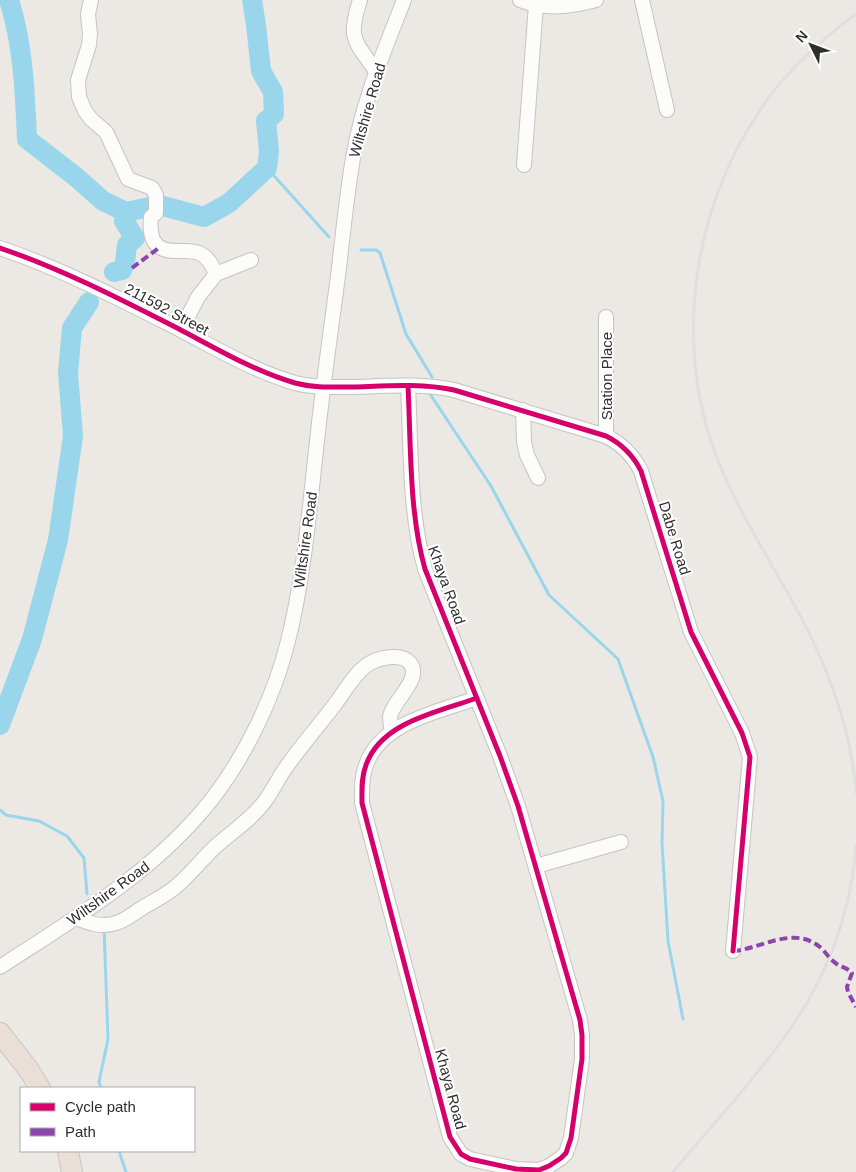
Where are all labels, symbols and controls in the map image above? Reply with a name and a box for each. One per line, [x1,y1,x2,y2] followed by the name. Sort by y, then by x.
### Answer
[786,20,836,70] north arrow
[792,27,811,45] text: N
[345,61,389,159] street label: Wiltshire Road
[122,280,213,339] street label: 211592 Street
[598,332,615,420] street label: Station Place
[290,491,320,589] street label: Wiltshire Road
[656,499,694,577] street label: Dabe Road
[425,543,469,627] street label: Khaya Road
[64,857,152,929] street label: Wiltshire Road
[432,1047,470,1131] street label: Khaya Road
[20,1087,195,1152] legend
[65,1098,136,1115] text: Cycle path
[65,1123,96,1140] text: Path

